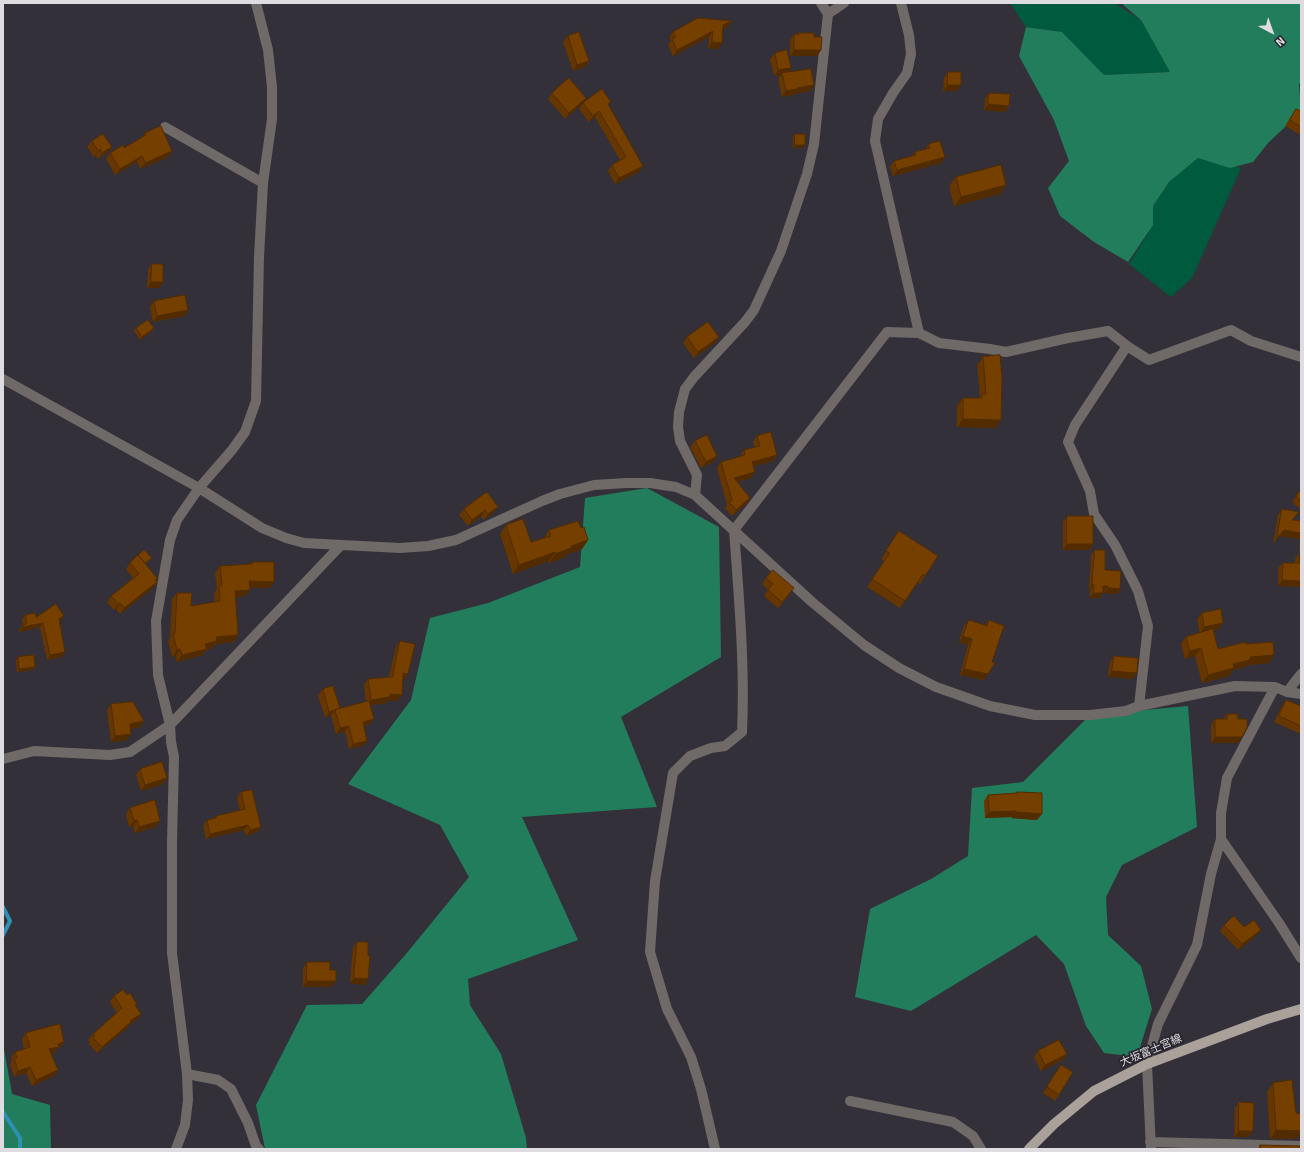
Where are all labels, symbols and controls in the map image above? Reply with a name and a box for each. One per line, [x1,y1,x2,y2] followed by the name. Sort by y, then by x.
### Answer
[1252,12,1292,52] north arrow
[1273,34,1287,49] text: N
[1118,1032,1184,1070] street label: 大坂富士宮線

